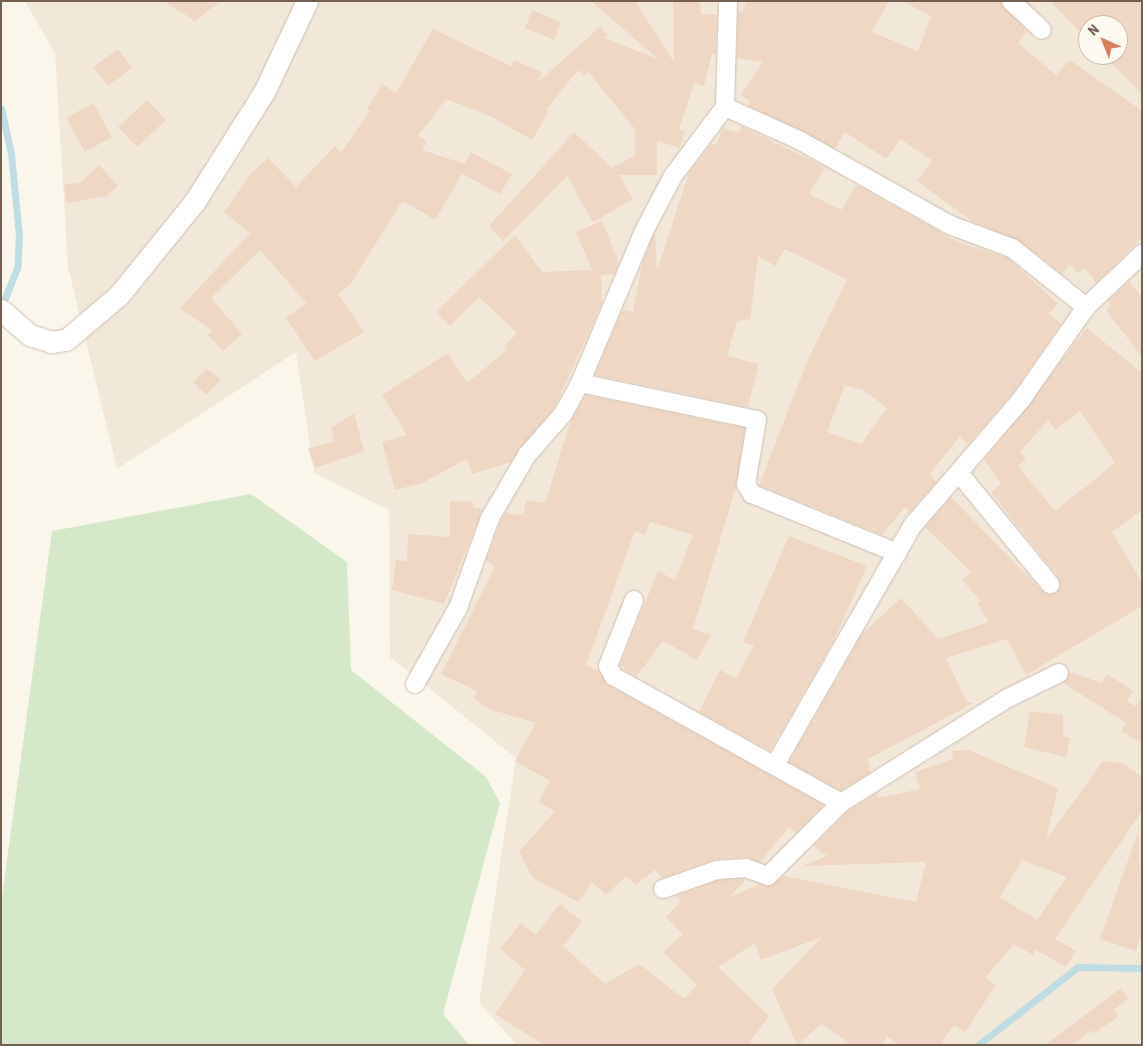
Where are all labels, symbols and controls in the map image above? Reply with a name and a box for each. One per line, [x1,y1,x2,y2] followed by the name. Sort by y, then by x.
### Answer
[1078,15,1128,65] north arrow
[1085,21,1102,39] text: N

